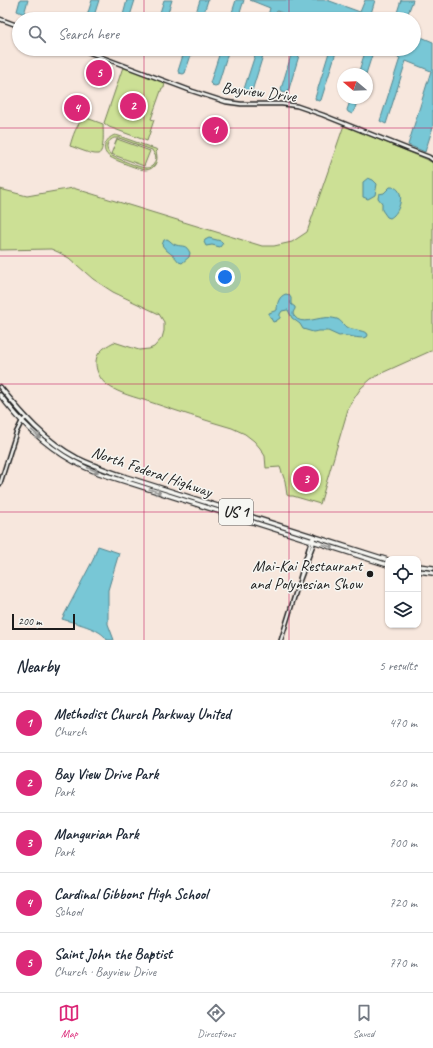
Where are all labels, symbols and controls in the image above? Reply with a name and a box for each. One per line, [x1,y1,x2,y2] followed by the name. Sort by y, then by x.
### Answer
[12,12,421,56] search box
[26,23,48,45] icon: search
[58,25,119,44] text: Search here
[86,58,112,88] pin: 5
[337,68,373,104] north arrow
[221,78,299,107] street label: Bayview Drive
[120,91,146,121] pin: 2
[64,93,90,123] pin: 4
[202,115,228,145] pin: 1
[215,267,235,287] your location
[30,429,40,438] one-way arrow
[89,442,216,502] street label: North Federal Highway
[293,464,319,494] pin: 3
[87,467,99,475] one-way arrow
[149,488,162,495] one-way arrow
[219,499,253,525] road number: US 1
[321,543,334,550] one-way arrow
[250,556,364,594] place label: Mai-Kai Restaurant and Polynesian Show
[385,556,421,628] map controls
[385,556,421,592] button: locate
[365,569,375,579] marker: Mai-Kai Restaurant and Polynesian Show
[385,592,421,628] button: layers
[12,612,75,631] scale bar
[18,614,42,628] text: 200 m
[16,656,59,677] text: Nearby
[379,658,417,674] text: 5 results
[54,705,230,724] text: Methodist Church Parkway United
[26,715,32,731] text: 1
[389,715,417,731] text: 470 m
[54,724,87,740] text: Church
[54,765,158,784] text: Bay View Drive Park
[26,775,32,791] text: 2
[389,775,417,791] text: 620 m
[54,784,75,800] text: Park
[54,825,139,844] text: Mangurian Park
[26,835,32,851] text: 3
[389,835,417,851] text: 700 m
[54,844,75,860] text: Park
[54,885,208,904] text: Cardinal Gibbons High School
[26,895,32,911] text: 4
[389,895,417,911] text: 720 m
[54,904,82,920] text: School
[54,945,172,964] text: Saint John the Baptist
[26,955,32,971] text: 5
[389,955,417,971] text: 770 m
[54,964,156,980] text: Church · Bayview Drive
[58,1002,80,1040] tab: Map
[197,1002,236,1040] tab: Directions
[353,1002,375,1040] tab: Saved

